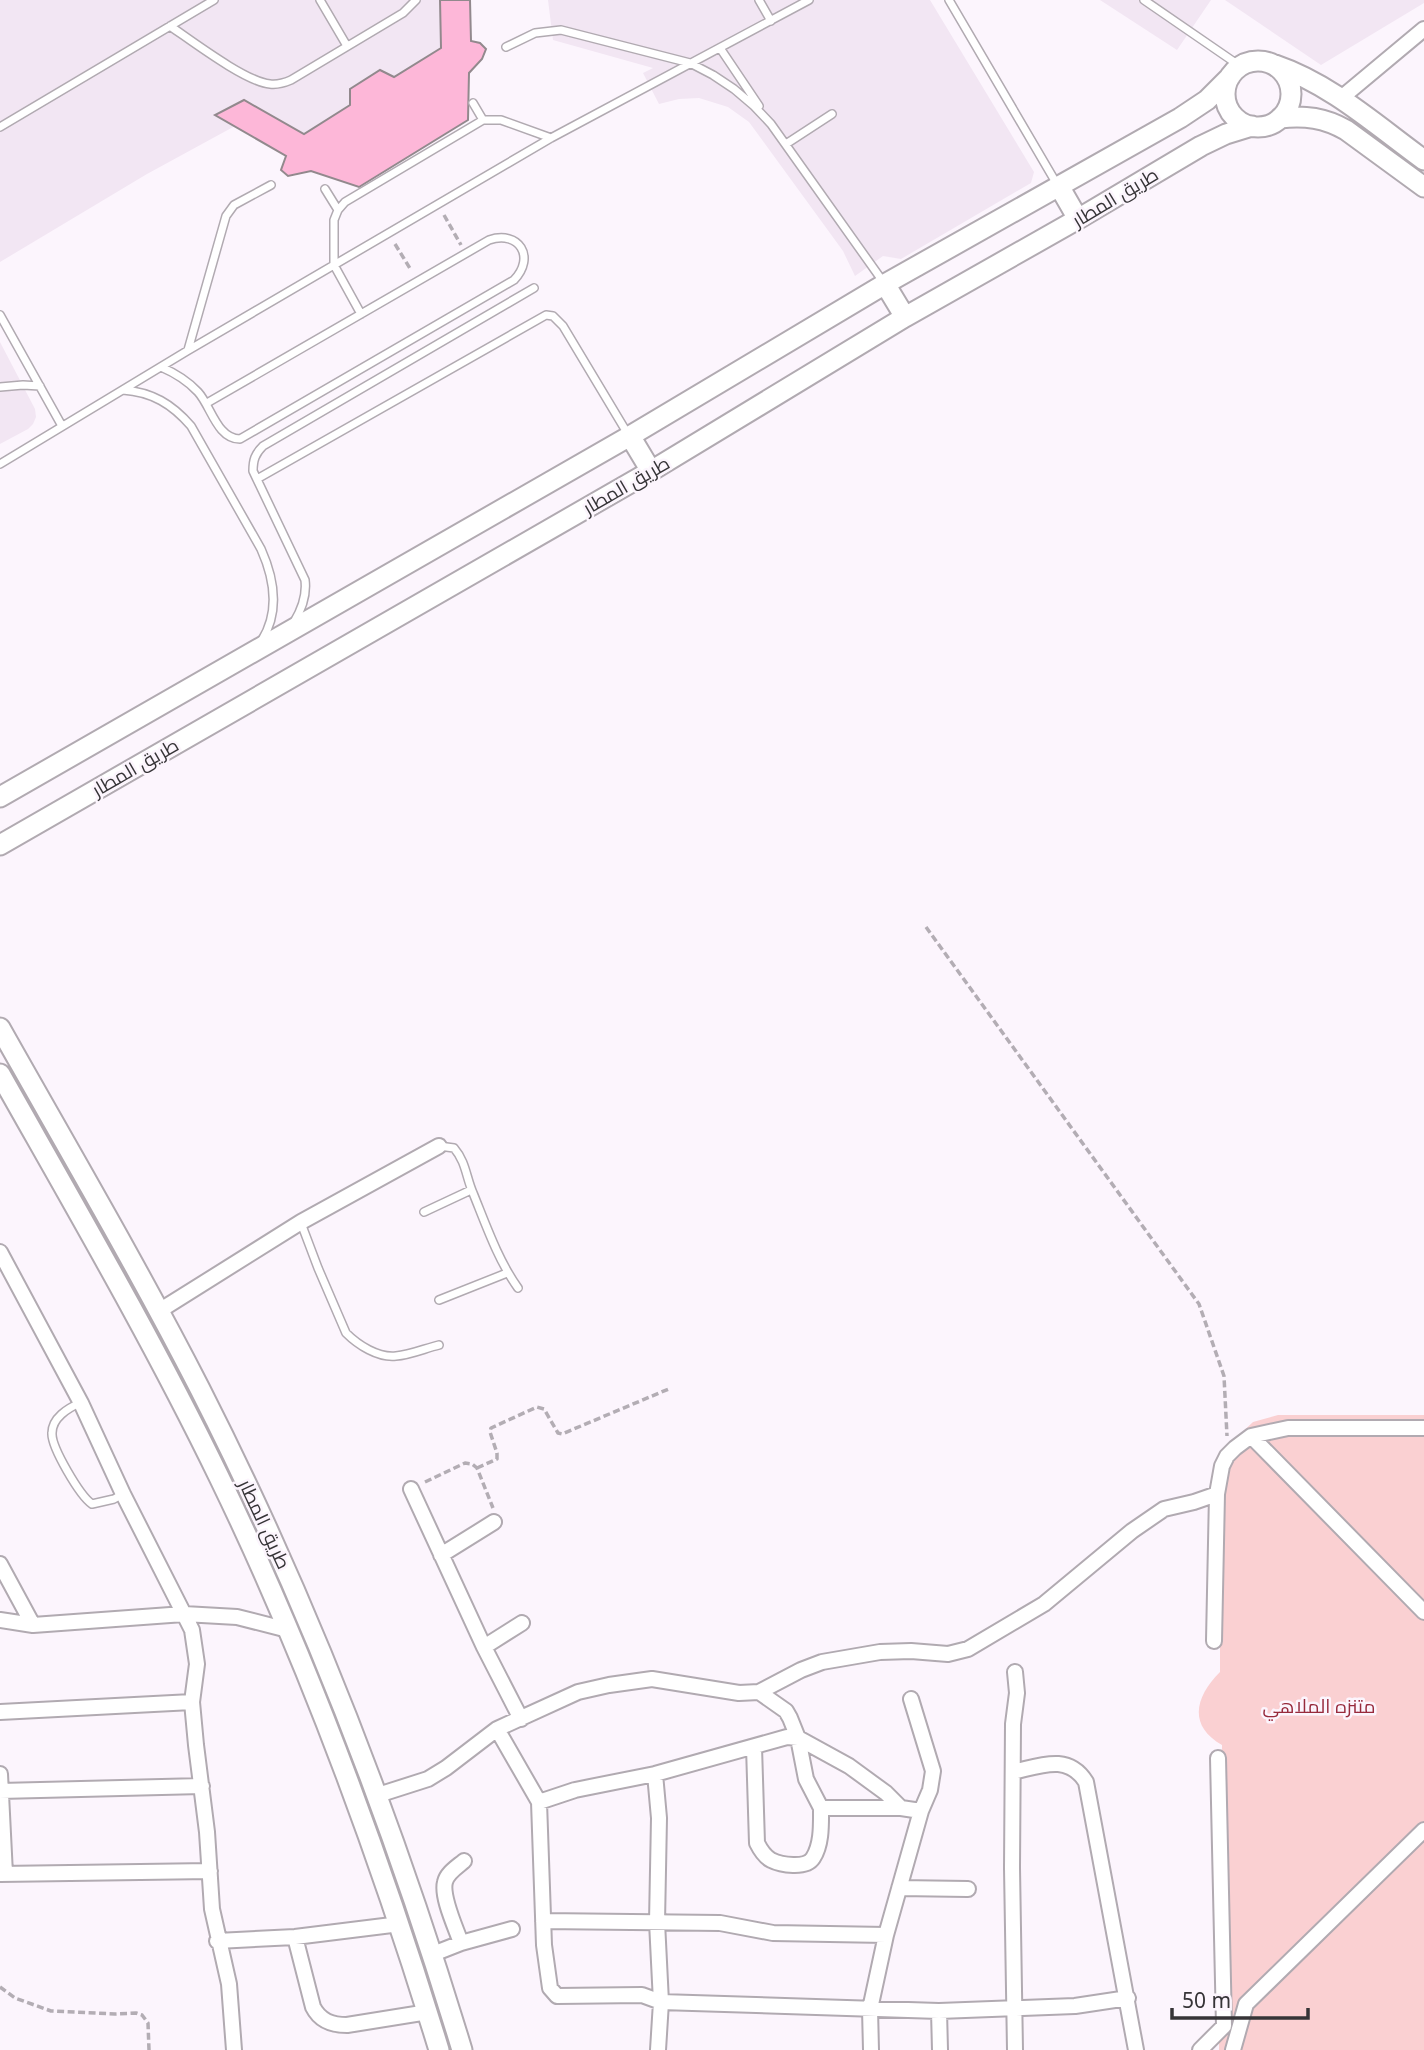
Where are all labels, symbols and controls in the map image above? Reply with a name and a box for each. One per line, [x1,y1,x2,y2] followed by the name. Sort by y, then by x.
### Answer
[1066,161,1163,233] street label: طريق المطار
[577,450,674,521] street label: طريق المطار
[86,732,183,803] street label: طريق المطار
[232,1474,297,1573] street label: طريق المطار
[1263,1693,1375,1721] park label: متنزه الملاهي
[1172,1976,1308,2020] scale bar
[1182,1986,1231,2014] text: 50 m

